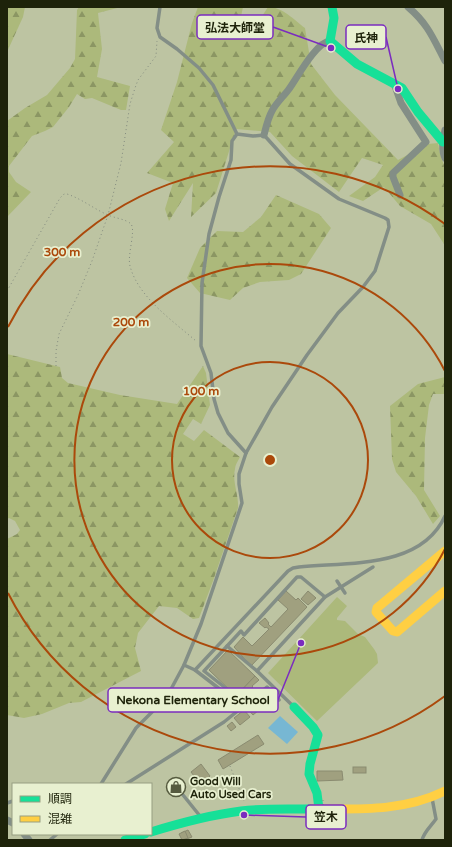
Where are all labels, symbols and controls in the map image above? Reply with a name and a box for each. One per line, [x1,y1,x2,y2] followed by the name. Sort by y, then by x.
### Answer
[197,15,273,39] callout: 弘法大師堂
[205,21,265,35] text: 弘法大師堂
[346,25,386,49] callout: 氏神
[354,31,378,45] text: 氏神
[44,245,80,259] text: 300 m
[113,315,149,329] text: 200 m
[183,384,219,398] text: 100 m
[263,453,277,467] centre of rings
[108,688,278,712] callout: Nekona Elementary School
[116,693,270,708] text: Nekona Elementary School
[190,775,272,801] place label: Good Will Auto Used Cars
[165,776,187,798] shop icon: Good Will Auto Used Cars
[12,783,152,835] legend
[48,792,72,806] text: 順調
[306,805,346,829] callout: 笠木
[313,810,338,824] text: 笠木
[48,812,72,826] text: 混雑

